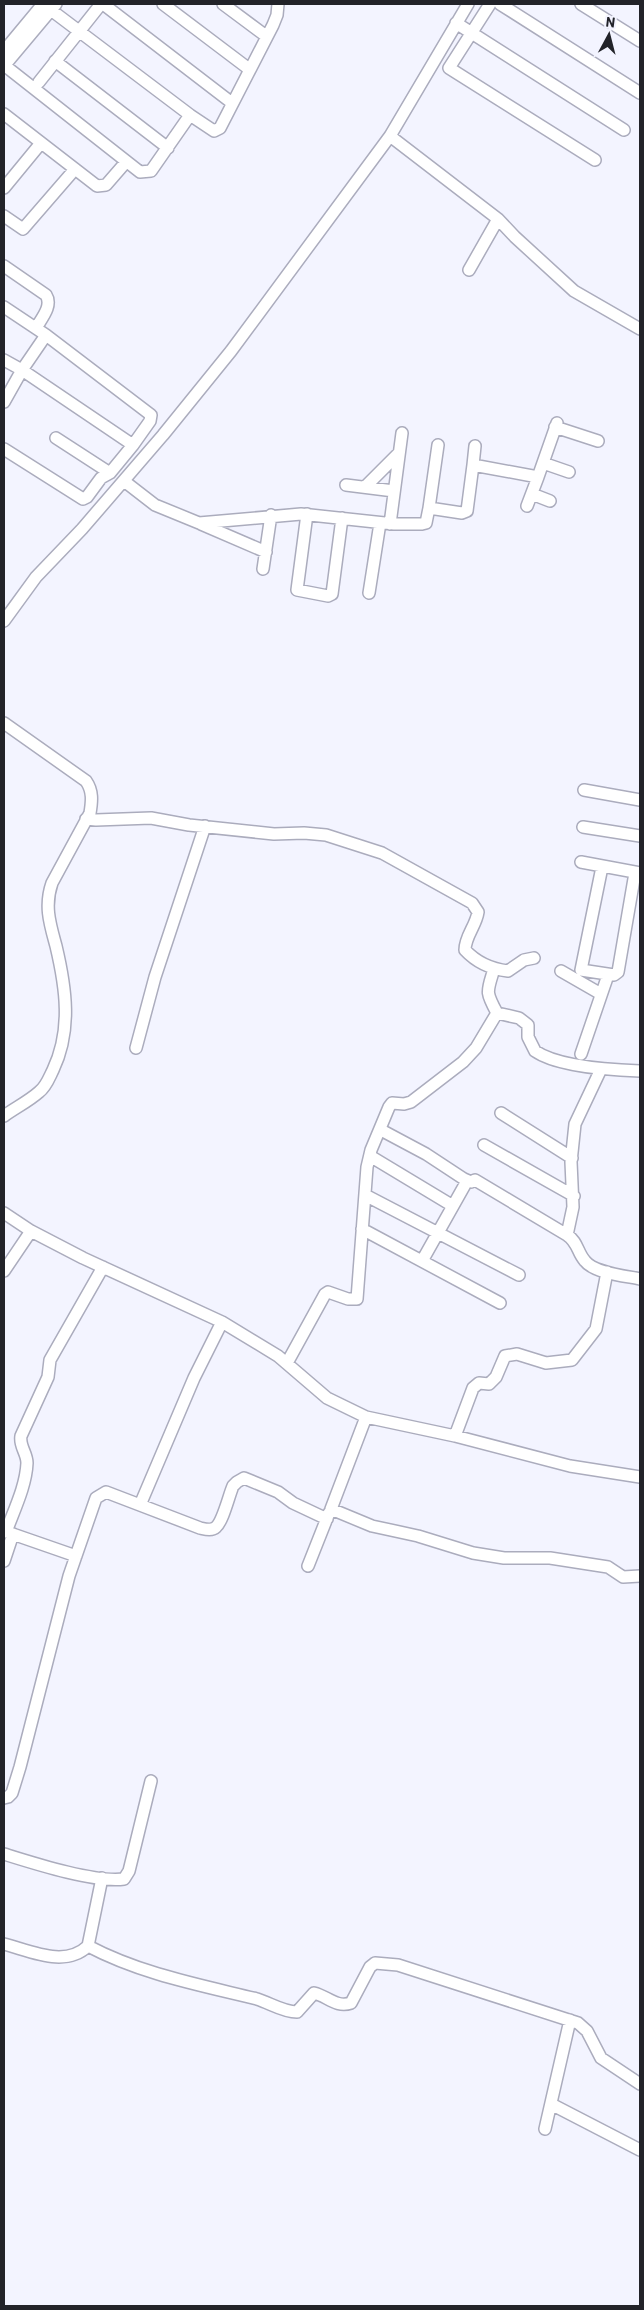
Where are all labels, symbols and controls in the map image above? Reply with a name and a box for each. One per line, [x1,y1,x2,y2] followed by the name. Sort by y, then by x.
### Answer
[584,10,634,60] north arrow
[605,13,616,31] text: N

